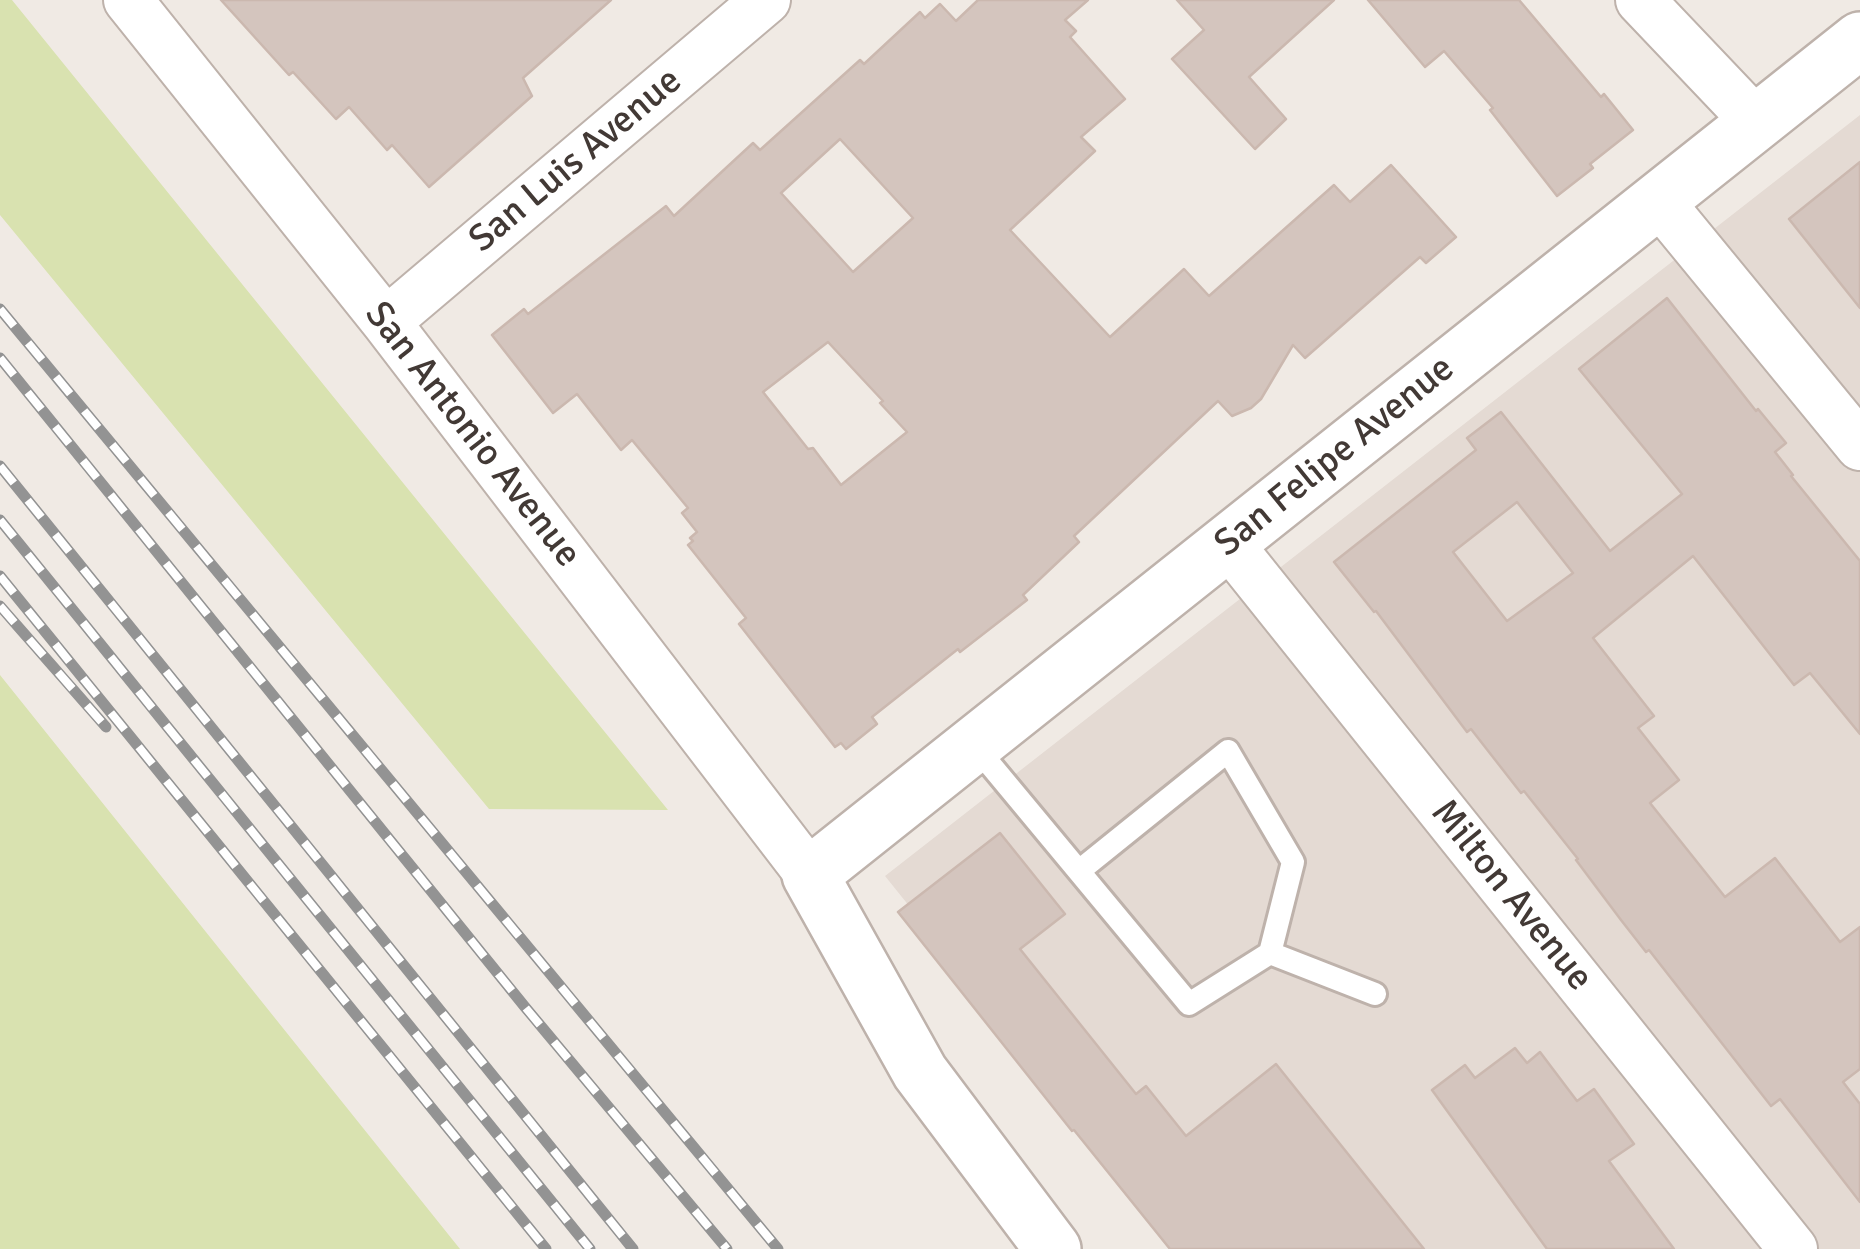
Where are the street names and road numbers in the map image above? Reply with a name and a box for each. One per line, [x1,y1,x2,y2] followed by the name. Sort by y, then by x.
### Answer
[461,59,691,263] street label: San Luis Avenue
[354,293,590,577] street label: San Antonio Avenue
[1206,346,1464,568] street label: San Felipe Avenue
[1420,791,1602,1001] street label: Milton Avenue

